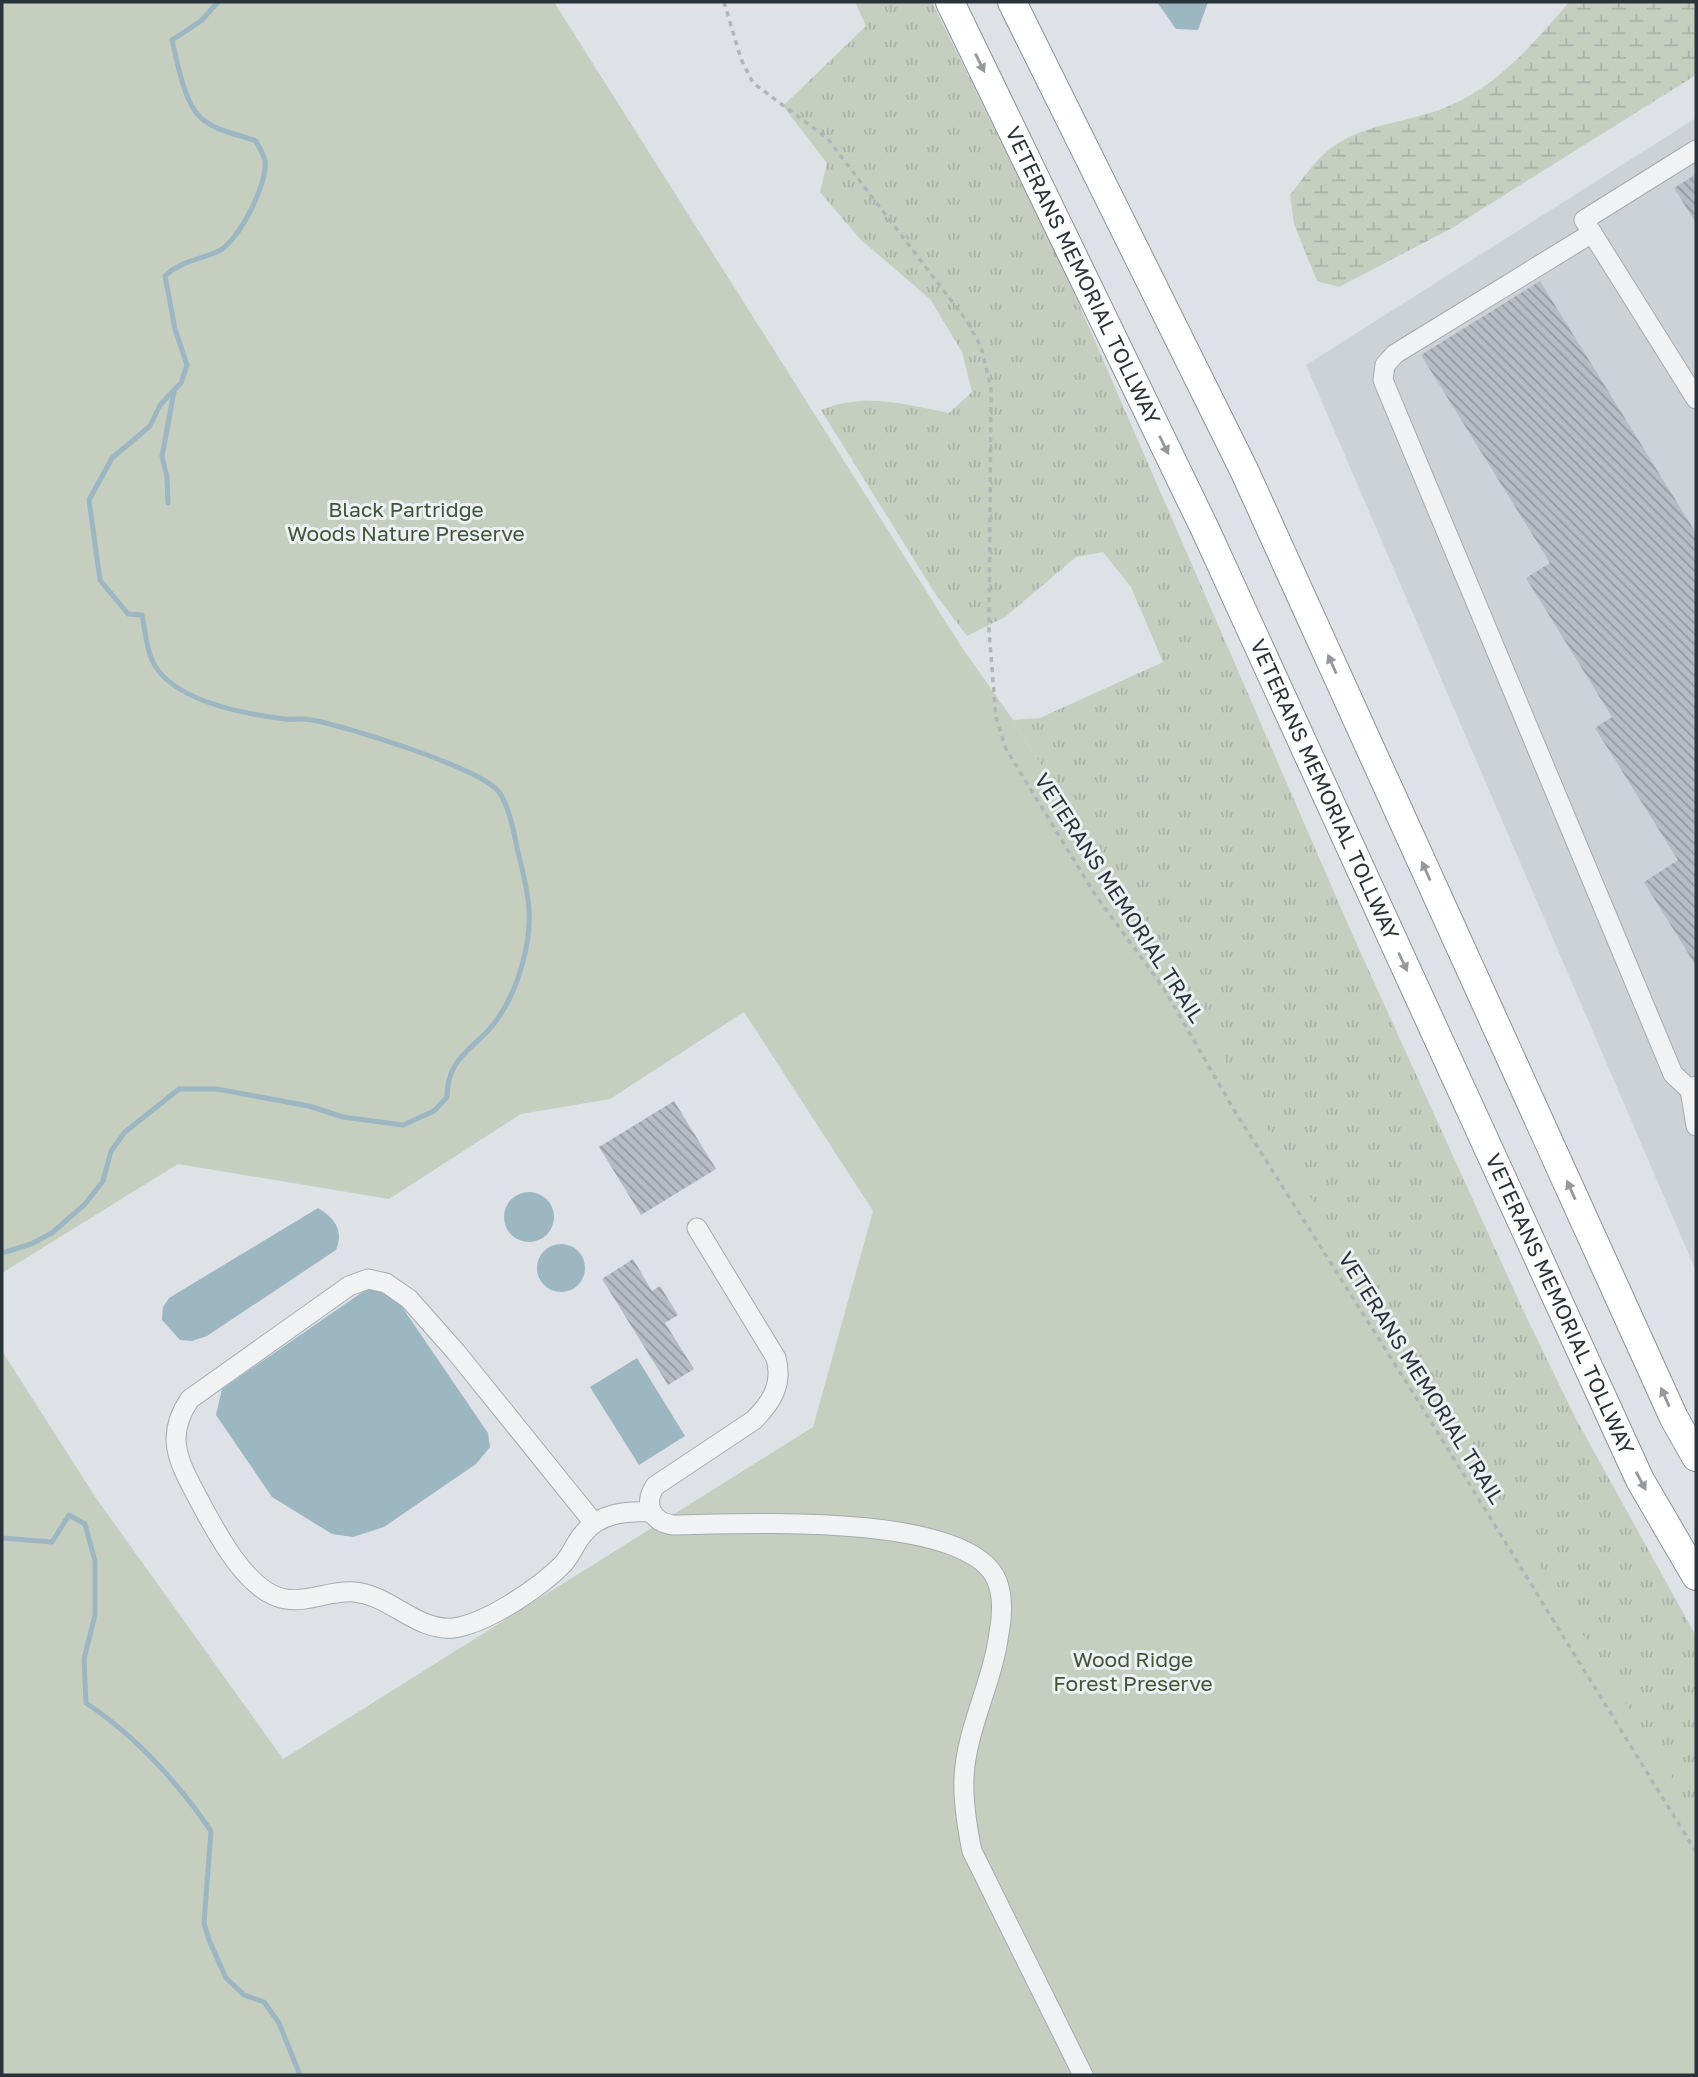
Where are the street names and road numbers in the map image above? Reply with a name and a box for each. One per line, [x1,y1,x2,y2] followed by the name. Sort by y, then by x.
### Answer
[1000,122,1167,429] street label: VETERANS MEMORIAL TOLLWAY
[1245,635,1405,944] street label: VETERANS MEMORIAL TOLLWAY
[1029,768,1210,1027] street label: VETERANS MEMORIAL TRAIL
[1481,1149,1641,1459] street label: VETERANS MEMORIAL TOLLWAY
[1333,1247,1510,1508] street label: VETERANS MEMORIAL TRAIL

